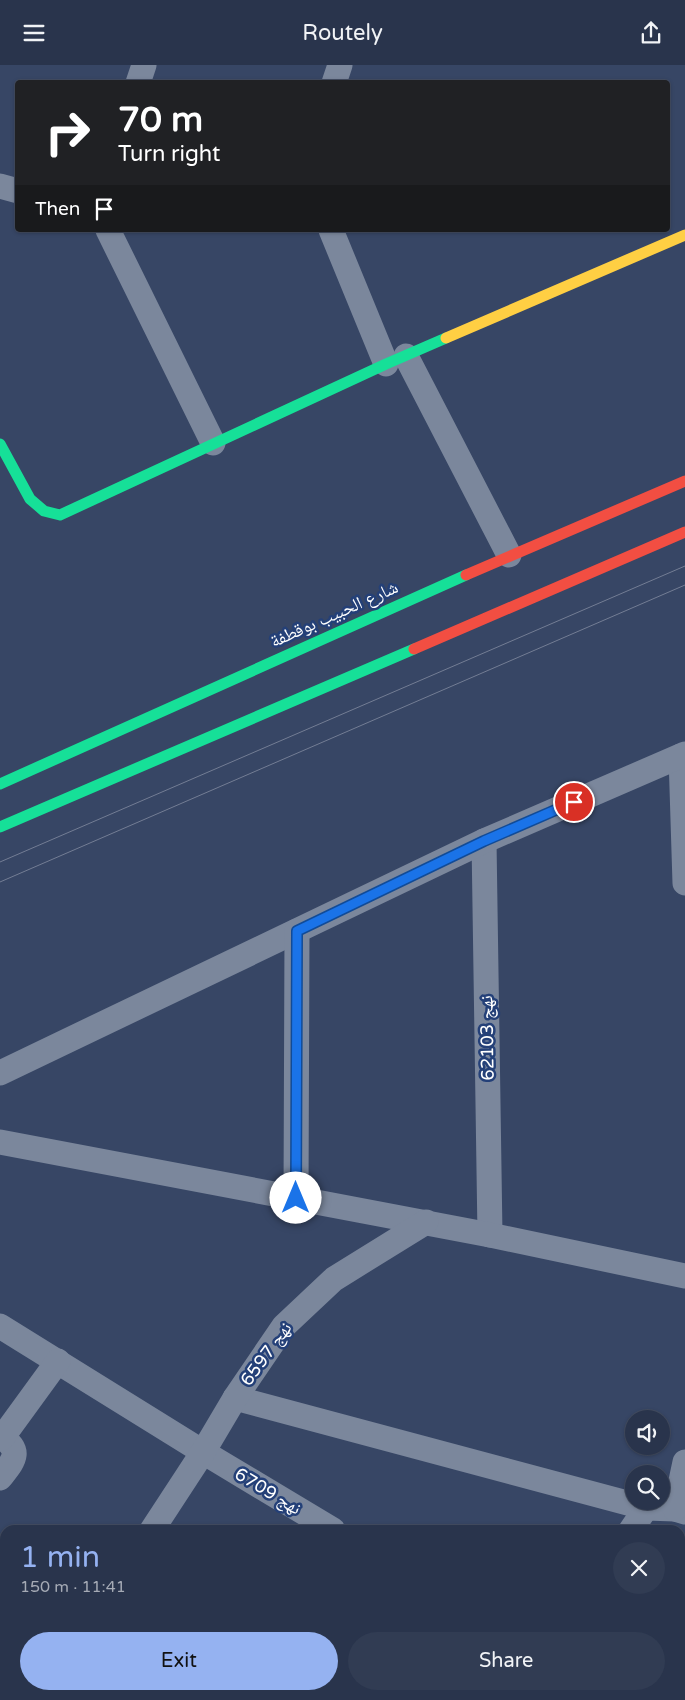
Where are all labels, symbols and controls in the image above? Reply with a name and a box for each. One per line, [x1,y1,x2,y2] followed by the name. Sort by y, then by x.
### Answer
[20,19,48,47] icon: menu
[637,19,665,47] icon: share
[302,20,383,46] text: Routely
[118,99,203,141] text: 70 m
[35,100,100,165] icon: right
[118,141,220,167] text: Turn right
[90,195,118,223] icon: arrive
[35,198,80,220] text: Then
[267,576,401,652] street label: شارع الحبيب بوقطفة
[553,781,595,823] pin
[560,788,588,816] icon: arrive
[475,995,500,1081] street label: نهج 62103
[269,1171,321,1223] position arrow
[235,1318,297,1391] street label: نهج 6597
[625,1410,670,1510] map controls
[625,1410,670,1455] button: sound
[230,1463,305,1520] street label: نهج 6709
[625,1465,670,1510] button: search
[20,1539,100,1576] text: 1 min
[613,1542,665,1594] button: close
[20,1577,126,1597] text: 150 m · 11:41
[20,1632,338,1690] button: Exit
[348,1632,665,1690] button: Share

